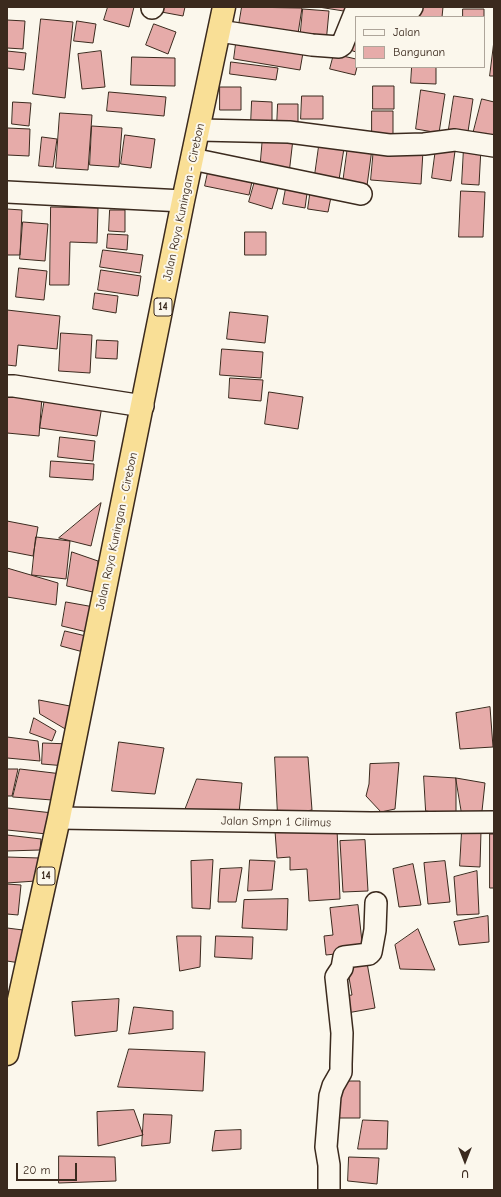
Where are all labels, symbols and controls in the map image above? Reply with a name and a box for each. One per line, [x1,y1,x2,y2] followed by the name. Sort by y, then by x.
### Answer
[355,16,485,68] legend
[393,25,420,39] text: Jalan
[393,45,445,59] text: Bangunan
[160,122,208,282] street label: Jalan Raya Kuningan - Cirebon
[154,298,172,316] road number: 14
[93,451,141,611] street label: Jalan Raya Kuningan - Cirebon
[221,814,331,830] street label: Jalan Smpn 1 Cilimus
[37,867,55,885] road number: 14
[445,1141,485,1181] north arrow
[18,1155,79,1181] scale bar
[23,1163,51,1177] text: 20 m
[461,1167,469,1180] text: U

